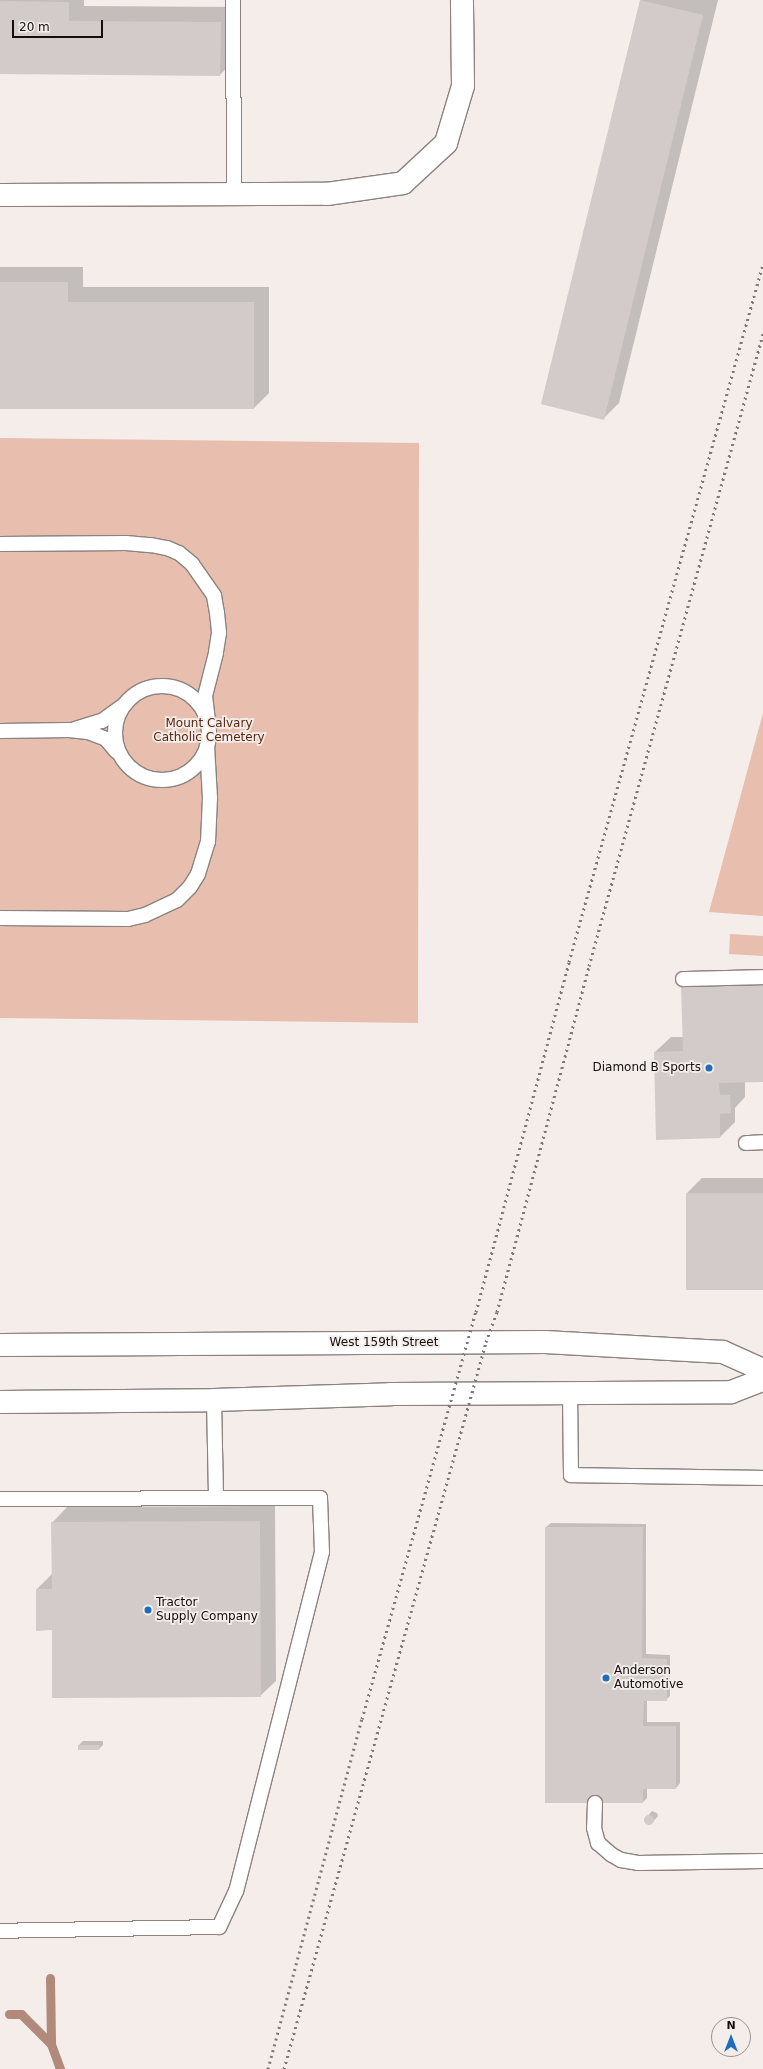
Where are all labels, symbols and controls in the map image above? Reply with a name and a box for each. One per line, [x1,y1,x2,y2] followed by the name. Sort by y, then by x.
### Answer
[14,12,105,38] scale bar
[19,20,50,34] text: 20 m
[153,717,265,745] park label: Mount Calvary Catholic Cemetery
[592,1061,701,1075] place label: Diamond B Sports
[704,1063,714,1073] marker: Diamond B Sports
[330,1336,438,1350] street label: West 159th Street
[156,1596,258,1624] place label: Tractor Supply Company
[143,1605,153,1615] marker: Tractor Supply Company
[614,1664,683,1692] place label: Anderson Automotive
[601,1673,611,1683] marker: Anderson Automotive
[711,2017,751,2057] north arrow
[726,2019,736,2032] text: N

